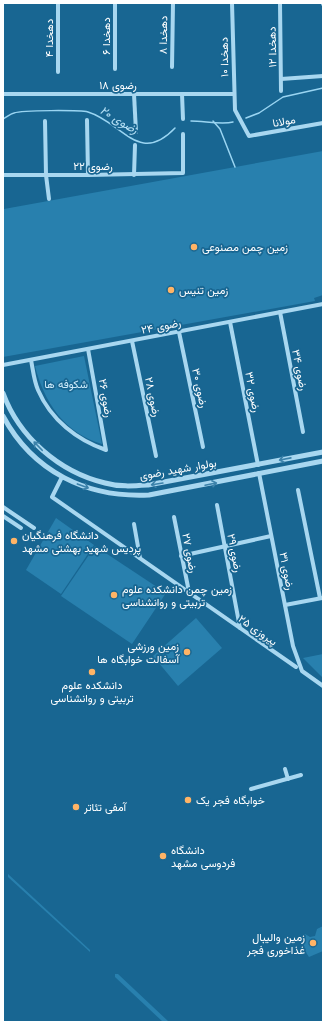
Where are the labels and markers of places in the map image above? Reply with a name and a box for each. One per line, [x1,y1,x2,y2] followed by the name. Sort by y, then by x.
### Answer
[202,239,288,255] place label: زمین چمن مصنوعی
[189,242,199,252] marker: زمین چمن مصنوعی
[179,282,229,298] place label: زمین تنیس
[166,285,176,295] marker: زمین تنیس
[22,527,141,556] place label: دانشگاه فرهنگیان پردیس شهید بهشتی مشهد
[9,536,19,546] marker: دانشگاه فرهنگیان پردیس شهید بهشتی مشهد
[122,581,232,610] place label: زمین چمن دانشکده علوم تربیتی و روانشناسی
[109,590,119,600] marker: زمین چمن دانشکده علوم تربیتی و روانشناسی
[97,638,180,667] place label: زمین ورزشی آسفالت خوابگاه ها
[182,647,192,657] marker: زمین ورزشی آسفالت خوابگاه ها
[87,667,97,677] marker: دانشکده علوم تربیتی و روانشناسی
[50,677,134,706] place label: دانشکده علوم تربیتی و روانشناسی
[196,792,265,808] place label: خوابگاه فجر یک
[183,795,193,805] marker: خوابگاه فجر یک
[83,799,128,815] place label: آمفی تئاتر
[71,802,81,812] marker: آمفی تئاتر
[171,842,235,871] place label: دانشگاه فردوسی مشهد
[158,851,168,861] marker: دانشگاه فردوسی مشهد
[246,929,305,958] place label: زمین والیبال غذاخوری فجر
[308,938,318,948] marker: زمین والیبال غذاخوری فجر

